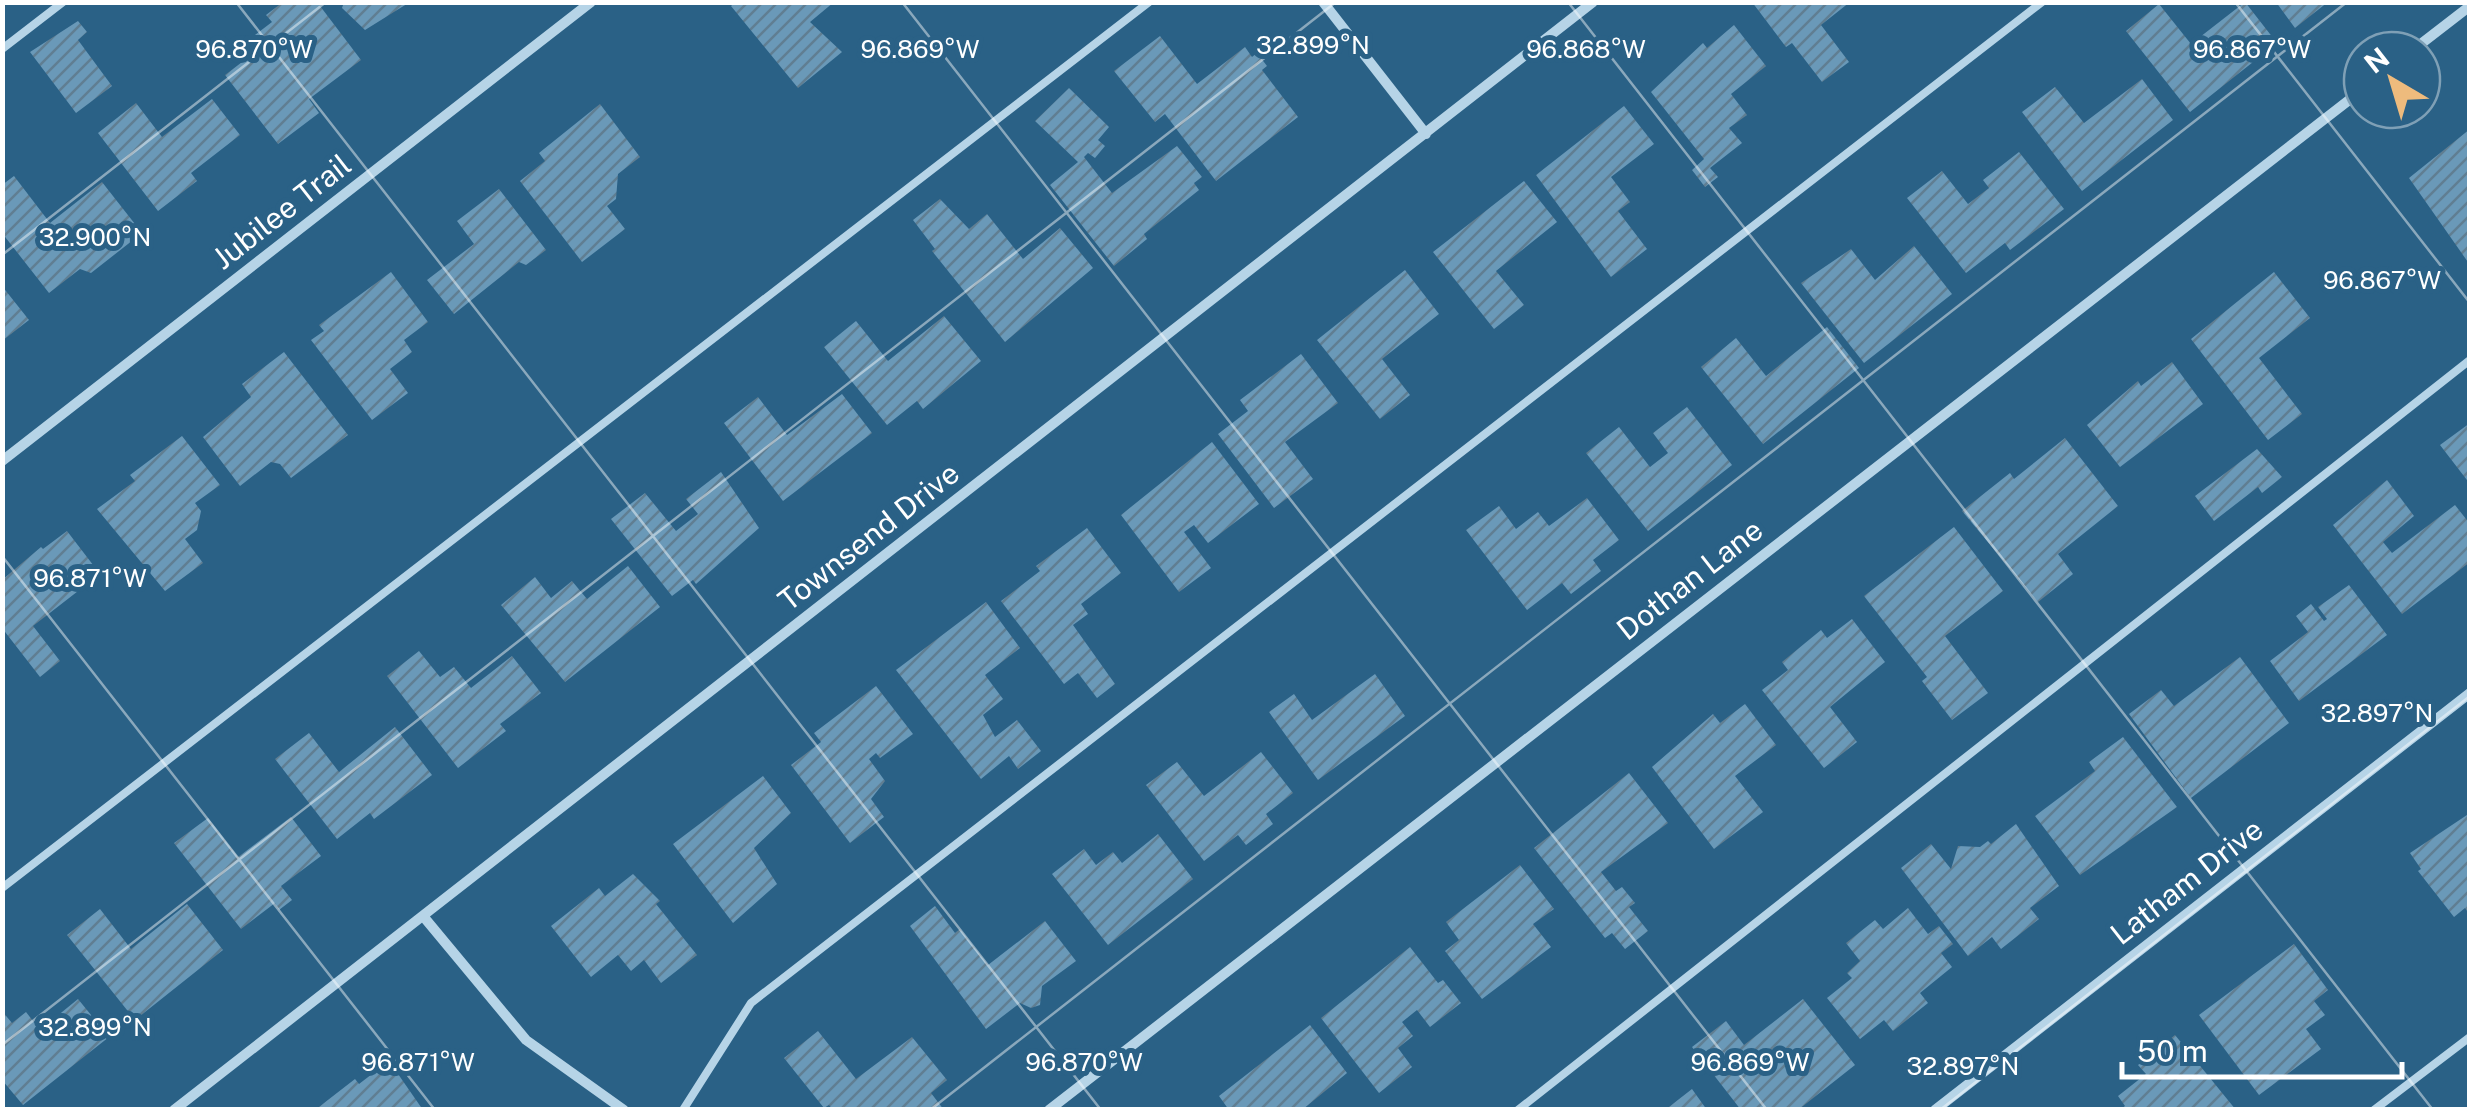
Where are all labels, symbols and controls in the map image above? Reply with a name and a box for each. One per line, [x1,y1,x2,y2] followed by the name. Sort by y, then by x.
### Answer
[1256,30,1370,60] text: 32.899°N
[2342,30,2442,130] north arrow
[195,34,313,64] text: 96.870°W
[860,34,980,64] text: 96.869°W
[1526,34,1646,64] text: 96.868°W
[2193,34,2311,64] text: 96.867°W
[2358,40,2395,80] text: N
[205,146,358,276] street label: Jubilee Trail
[39,222,151,252] text: 32.900°N
[2323,265,2441,295] text: 96.867°W
[771,454,966,618] street label: Townsend Drive
[1609,511,1769,647] street label: Dothan Lane
[33,563,147,593] text: 96.871°W
[2321,698,2433,728] text: 32.897°N
[2103,811,2270,952] street label: Latham Drive
[38,1012,152,1042] text: 32.899°N
[2122,1017,2402,1079] scale bar
[2137,1033,2208,1069] text: 50 m
[361,1047,475,1077] text: 96.871°W
[1025,1047,1143,1077] text: 96.870°W
[1690,1047,1810,1077] text: 96.869°W
[1907,1051,2019,1081] text: 32.897°N

